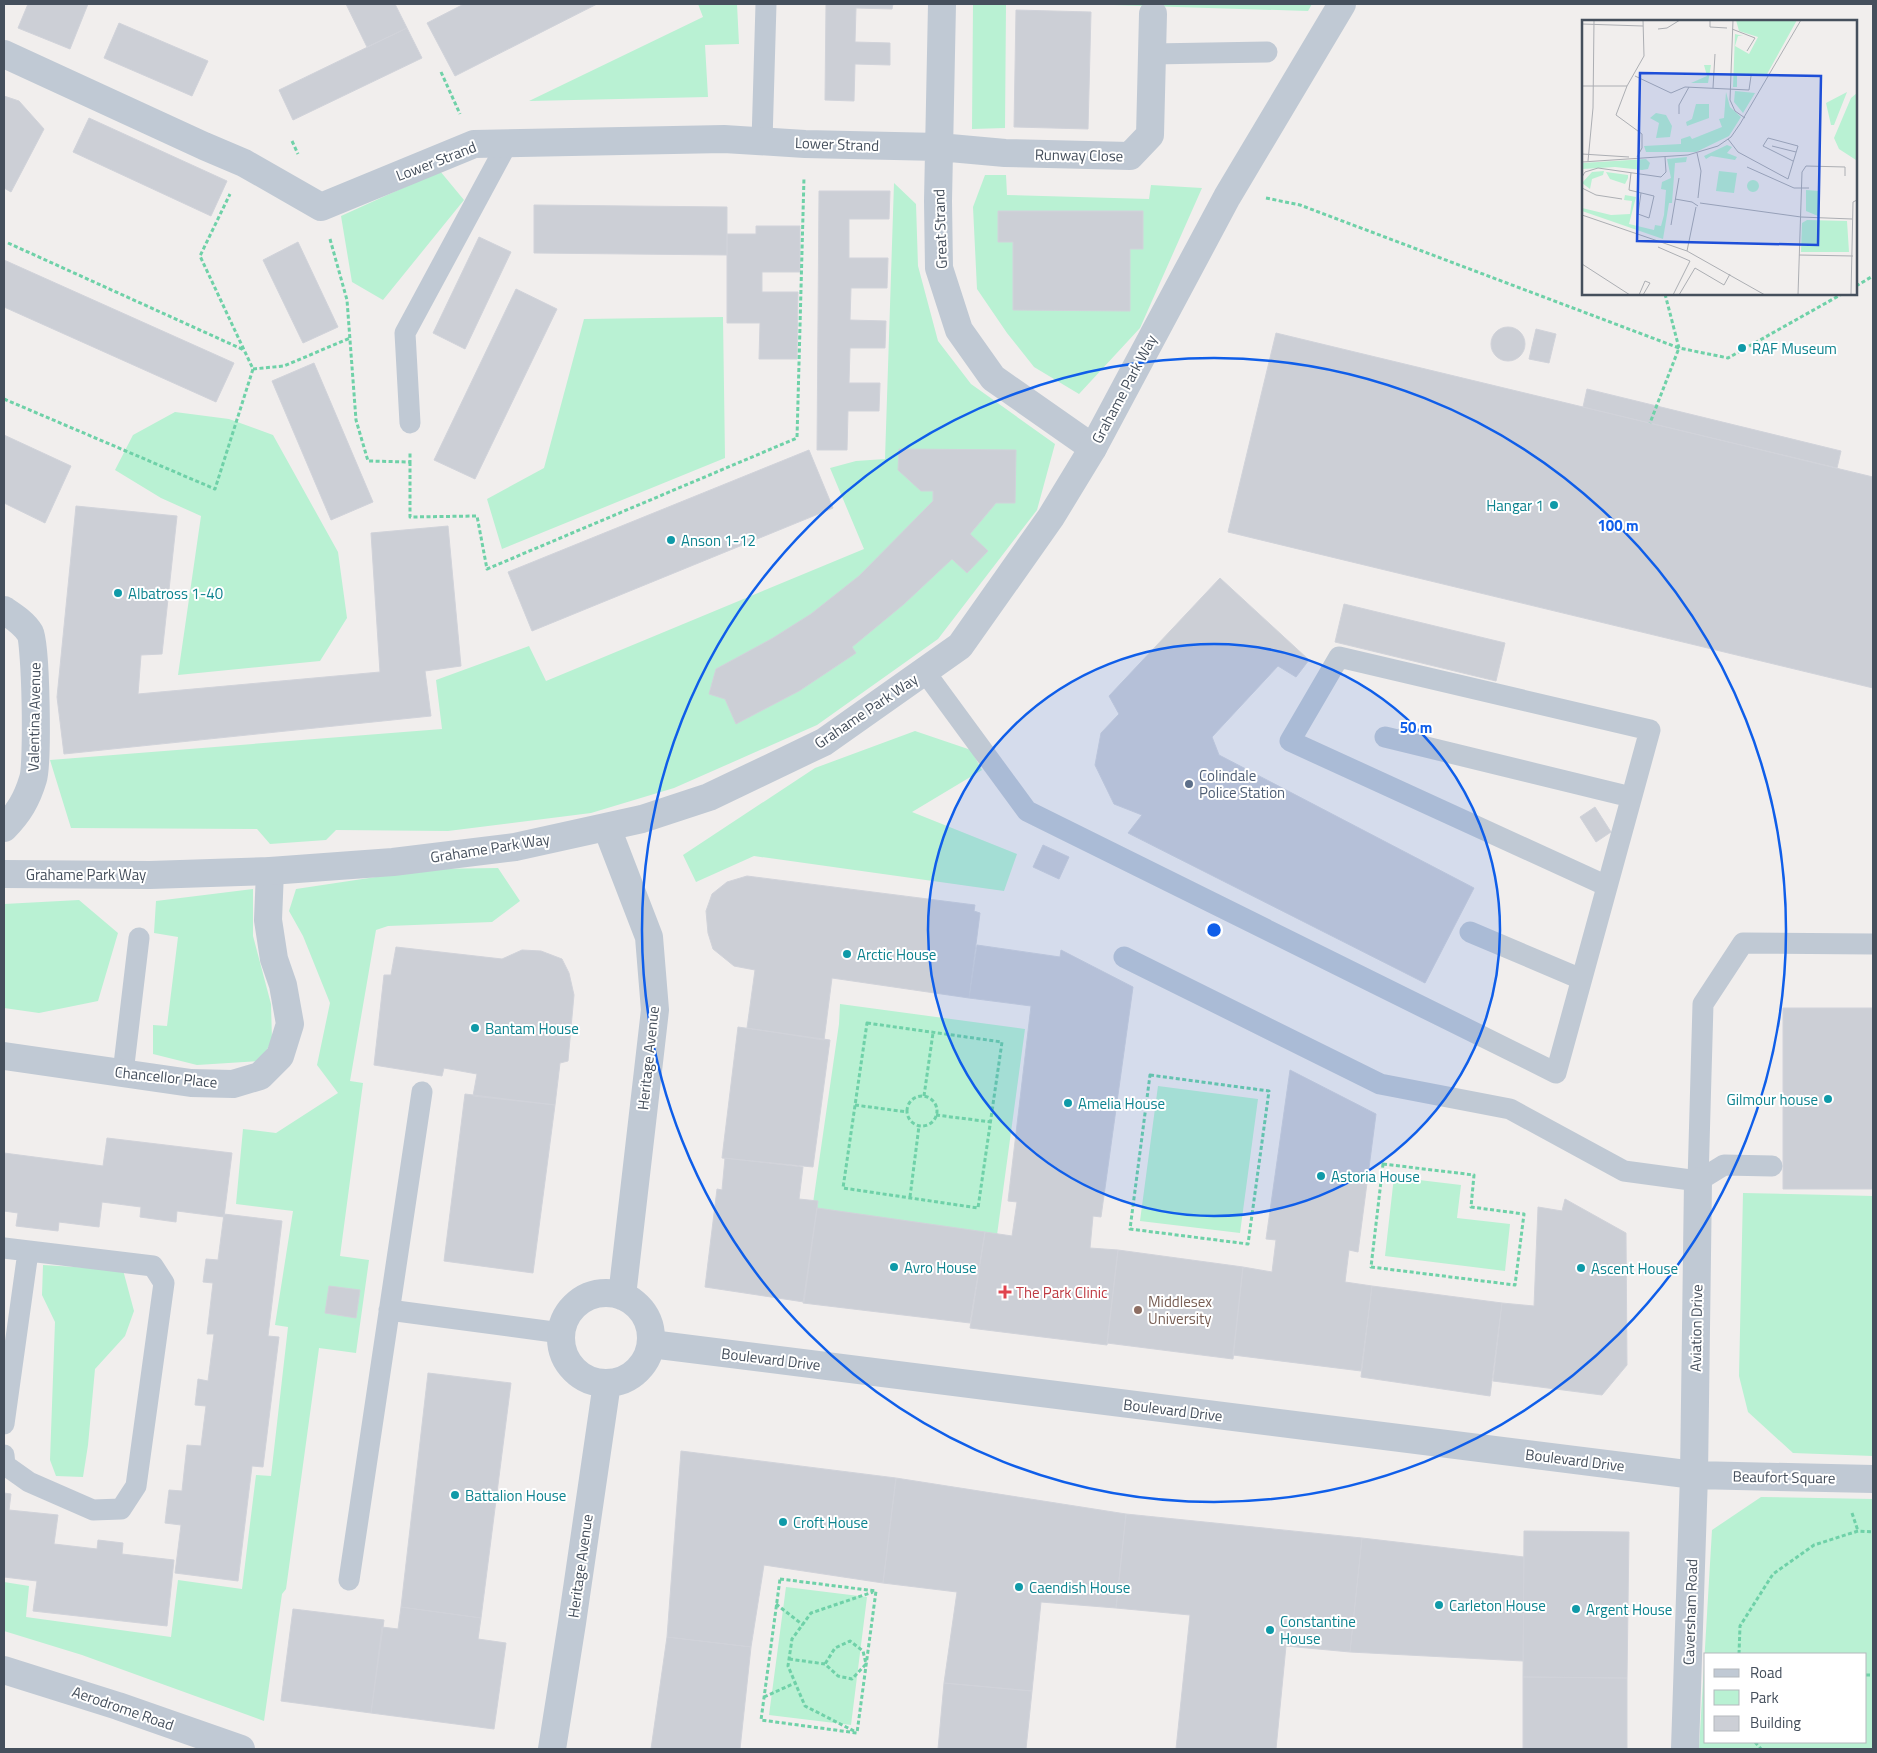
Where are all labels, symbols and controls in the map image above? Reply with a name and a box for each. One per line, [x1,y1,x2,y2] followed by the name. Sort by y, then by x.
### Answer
[1582,20,1857,295] inset map
[794,131,880,157] street label: Lower Strand
[393,135,479,187] street label: Lower Strand
[1035,143,1123,167] street label: Runway Close
[927,189,953,269] street label: Great Strand
[1086,330,1162,448] street label: Grahame Park Way
[1752,337,1837,360] place label: RAF Museum
[1736,342,1748,354] marker: RAF Museum
[1486,494,1544,517] place label: Hangar 1
[1548,499,1560,511] marker: Hangar 1
[1597,514,1639,537] text: 100 m
[681,529,756,552] place label: Anson 1-12
[665,534,677,546] marker: Anson 1-12
[128,582,223,605] place label: Albatross 1-40
[112,587,124,599] marker: Albatross 1-40
[22,662,46,772] street label: Valentina Avenue
[810,668,922,754] street label: Grahame Park Way
[1400,716,1432,739] text: 50 m
[1199,764,1285,804] place label: Colindale Police Station
[1183,778,1195,790] marker: Colindale Police Station
[429,827,551,869] street label: Grahame Park Way
[26,863,146,886] street label: Grahame Park Way
[1205,921,1223,939] centre of rings
[857,943,936,966] place label: Arctic House
[841,948,853,960] marker: Arctic House
[631,1005,665,1111] street label: Heritage Avenue
[485,1017,579,1040] place label: Bantam House
[469,1022,481,1034] marker: Bantam House
[114,1060,218,1094] street label: Chancellor Place
[1727,1088,1818,1111] place label: Gilmour house
[1078,1092,1165,1115] place label: Amelia House
[1822,1093,1834,1105] marker: Gilmour house
[1062,1097,1074,1109] marker: Amelia House
[1331,1165,1420,1188] place label: Astoria House
[1315,1170,1327,1182] marker: Astoria House
[904,1256,977,1279] place label: Avro House
[1591,1257,1678,1280] place label: Ascent House
[888,1261,900,1273] marker: Avro House
[1575,1262,1587,1274] marker: Ascent House
[1016,1281,1108,1304] place label: The Park Clinic
[1684,1284,1708,1372] street label: Aviation Drive
[998,1285,1012,1299] marker: The Park Clinic
[1148,1290,1212,1330] place label: Middlesex University
[1132,1304,1144,1316] marker: Middlesex University
[720,1342,822,1376] street label: Boulevard Drive
[1122,1393,1224,1427] street label: Boulevard Drive
[1524,1443,1626,1477] street label: Boulevard Drive
[1732,1465,1836,1489] street label: Beaufort Square
[465,1484,566,1507] place label: Battalion House
[449,1489,461,1501] marker: Battalion House
[793,1511,868,1534] place label: Croft House
[561,1513,599,1619] street label: Heritage Avenue
[777,1516,789,1528] marker: Croft House
[1677,1558,1703,1666] street label: Caversham Road
[1029,1576,1130,1599] place label: Caendish House
[1013,1581,1025,1593] marker: Caendish House
[1449,1594,1546,1617] place label: Carleton House
[1586,1598,1672,1621] place label: Argent House
[1433,1599,1445,1611] marker: Carleton House
[1570,1603,1582,1615] marker: Argent House
[1280,1610,1356,1650] place label: Constantine House
[1264,1624,1276,1636] marker: Constantine House
[1704,1653,1867,1743] legend
[1750,1661,1782,1684] text: Road
[69,1680,177,1736] street label: Aerodrome Road
[1750,1686,1779,1709] text: Park
[1750,1711,1801,1734] text: Building

